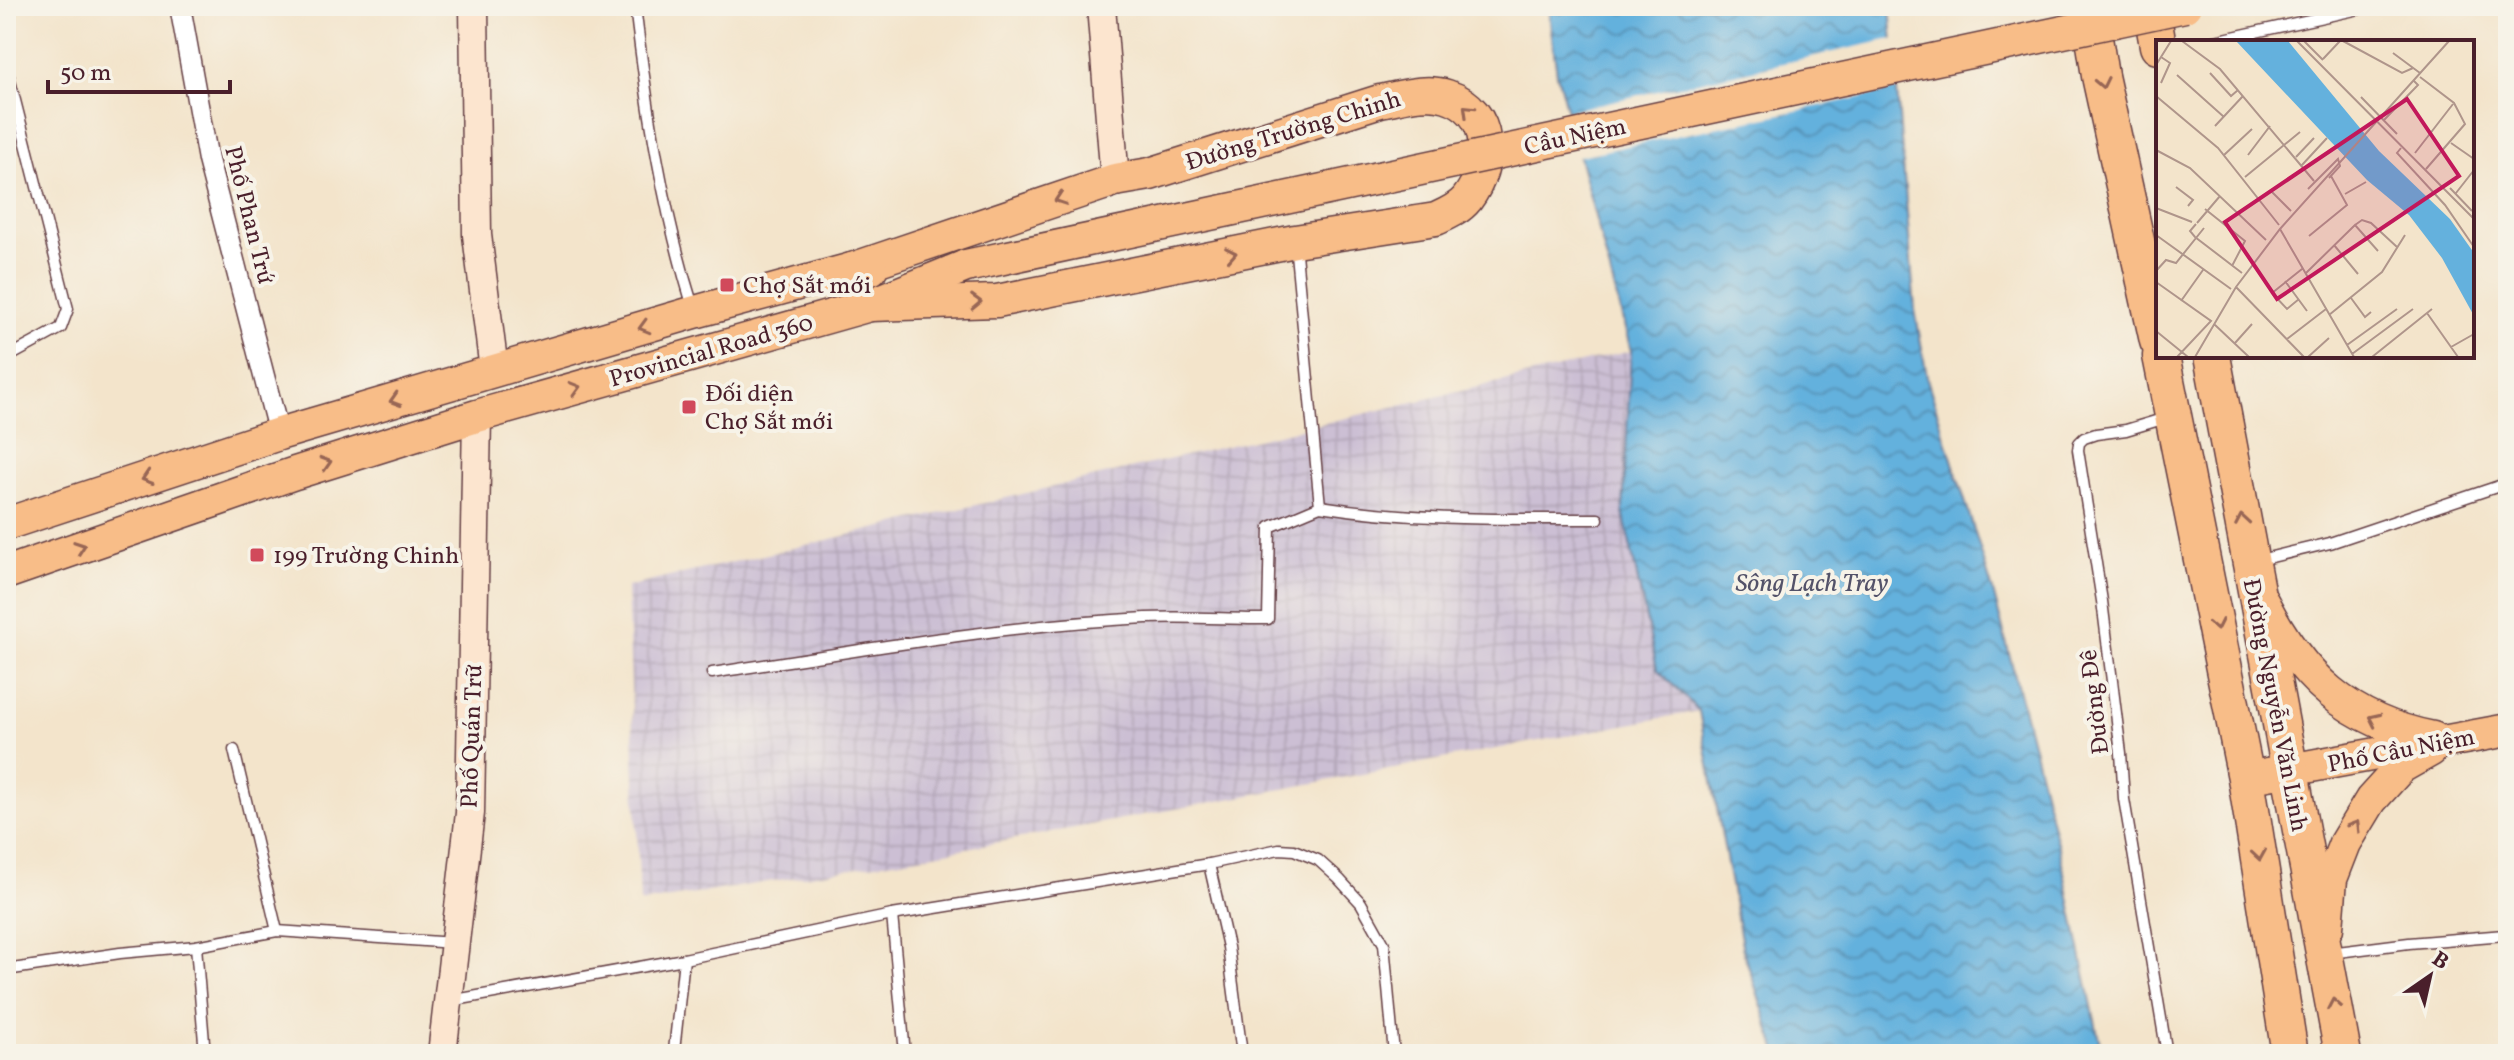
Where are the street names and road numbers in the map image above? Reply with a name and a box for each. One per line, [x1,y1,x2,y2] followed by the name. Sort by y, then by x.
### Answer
[1182,83,1405,181] street label: Đường Trường Chinh
[1521,111,1630,165] street label: Cầu Niệm
[214,143,282,288] street label: Phố Phan Trứ
[606,307,817,397] street label: Provincial Road 360
[2233,576,2315,835] street label: Đường Nguyễn Văn Linh
[2073,647,2119,756] street label: Đường Đê
[453,663,493,809] street label: Phố Quán Trữ
[2325,721,2478,783] street label: Phố Cầu Niệm

